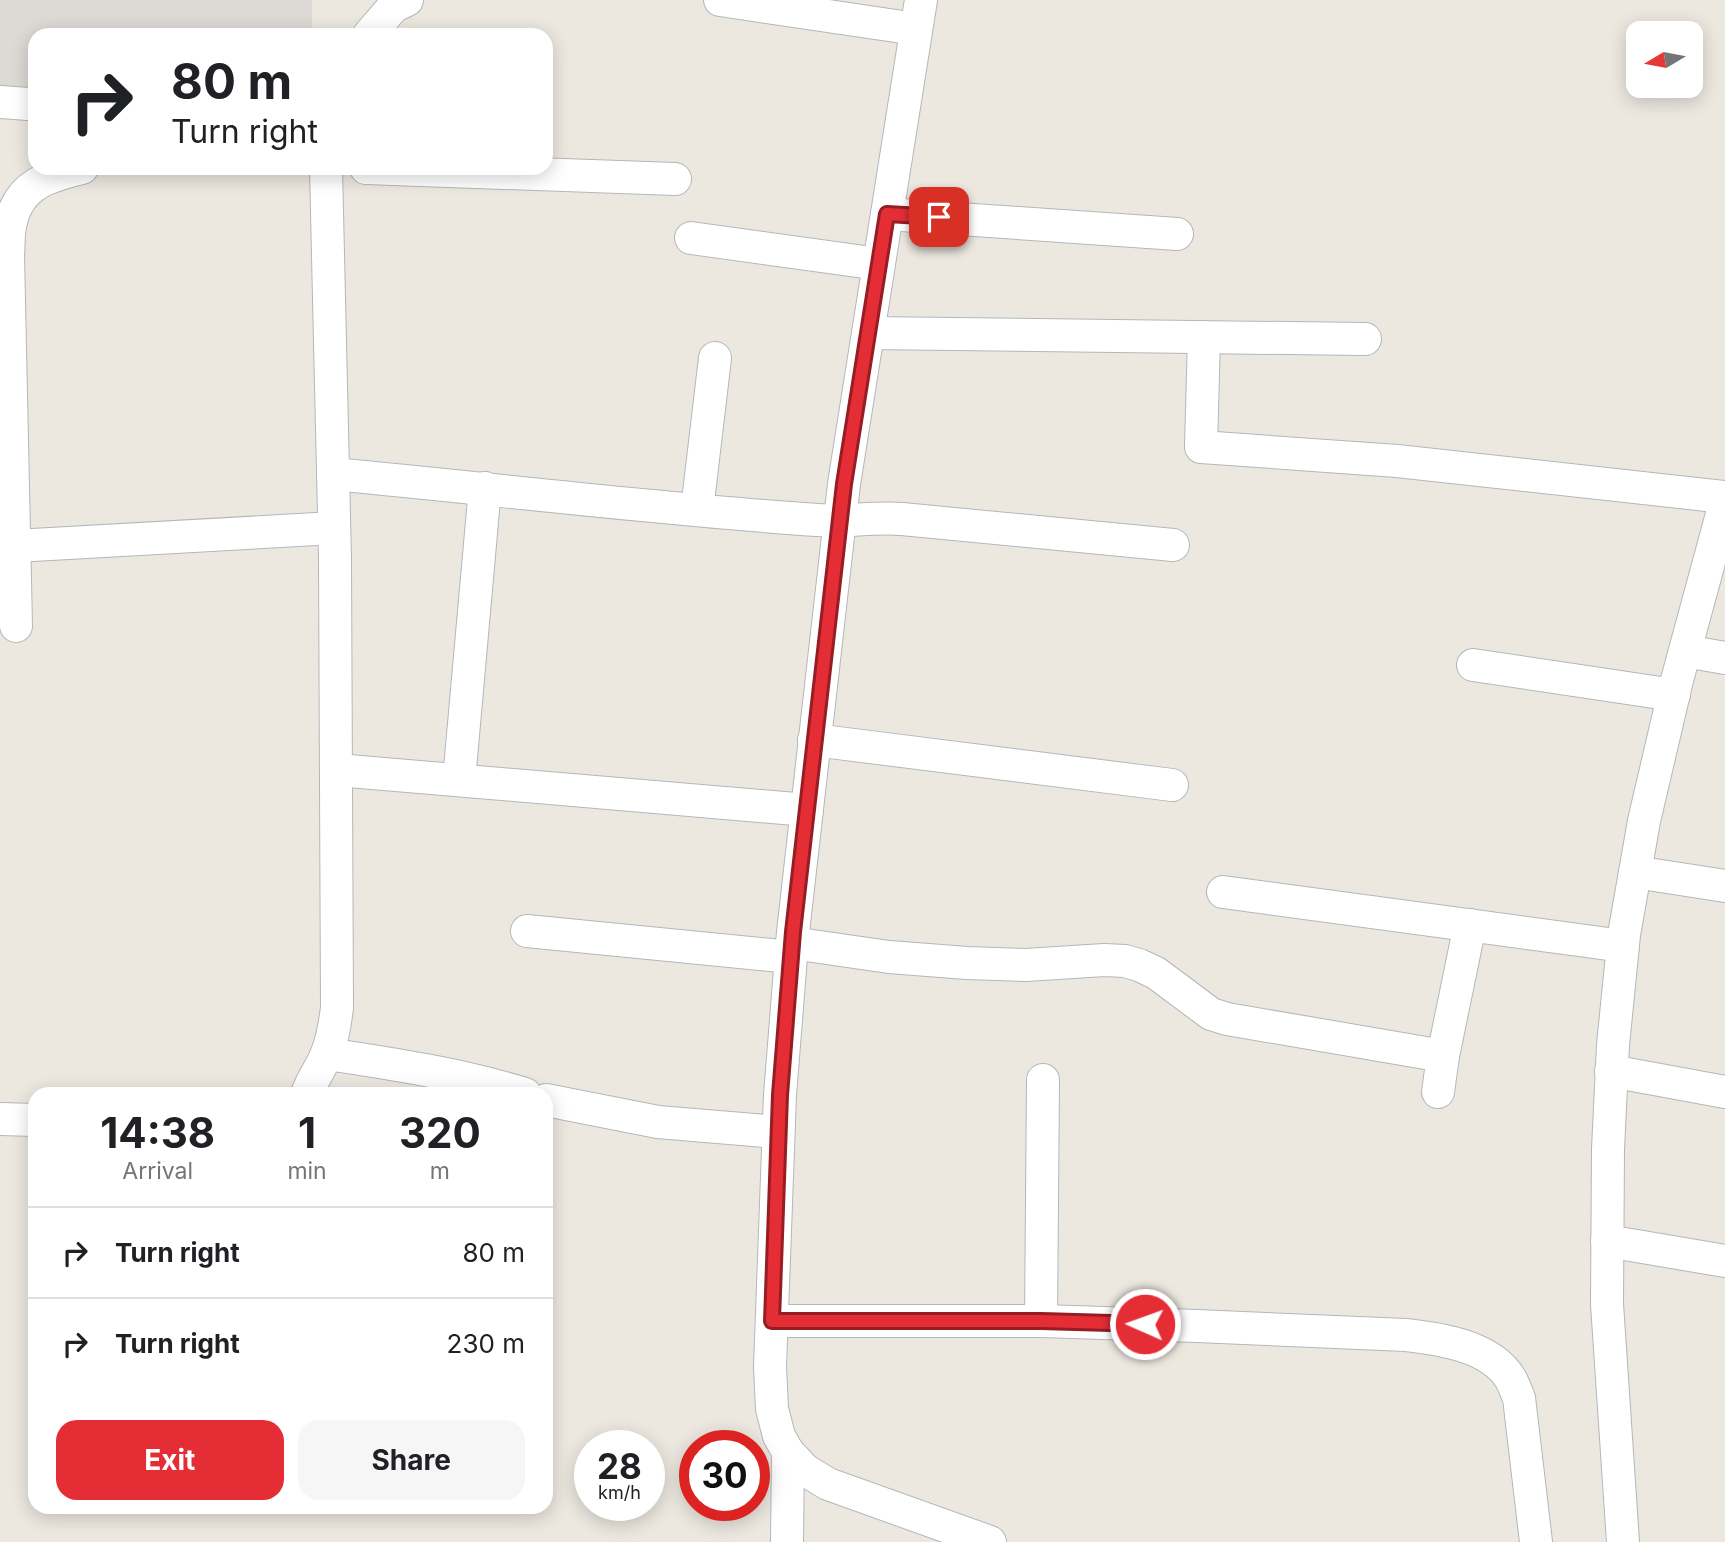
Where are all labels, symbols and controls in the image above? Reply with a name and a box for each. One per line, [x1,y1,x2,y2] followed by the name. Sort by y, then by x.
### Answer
[1626,21,1703,98] north arrow
[1626,21,1703,98] map controls
[171,52,292,111] text: 80 m
[56,56,147,147] icon: right
[171,112,318,151] text: Turn right
[909,187,969,247] pin
[920,198,958,236] icon: arrive
[100,1107,215,1158] text: 14:38
[298,1107,316,1158] text: 1
[399,1107,481,1158] text: 320
[122,1157,193,1185] text: Arrival
[287,1157,327,1185] text: min
[430,1157,450,1185] text: m
[56,1234,94,1272] icon: right
[115,1237,240,1268] text: Turn right
[462,1237,525,1268] text: 80 m
[1108,1287,1182,1361] position arrow
[56,1325,94,1363] icon: right
[115,1328,240,1359] text: Turn right
[447,1328,525,1359] text: 230 m
[56,1420,284,1500] button: Exit
[298,1420,525,1500] button: Share
[679,1430,770,1521] speed limit sign: 30
[597,1445,642,1487] text: 28
[598,1482,641,1503] text: km/h

